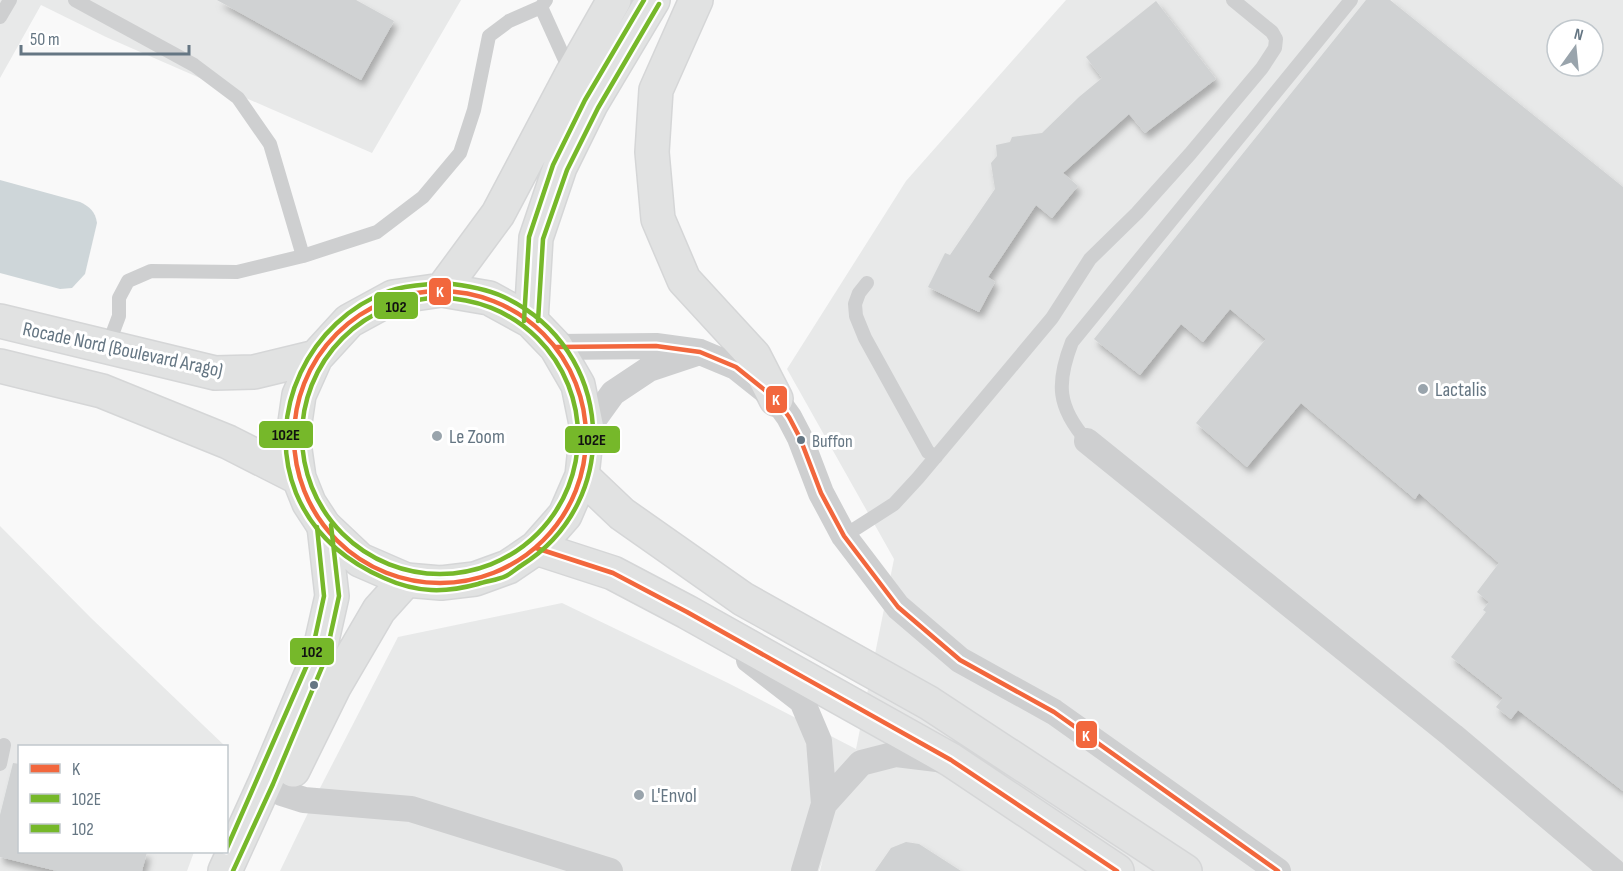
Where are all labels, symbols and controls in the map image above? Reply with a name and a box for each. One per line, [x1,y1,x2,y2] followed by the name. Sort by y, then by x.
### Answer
[21,18,189,56] scale bar
[1545,18,1605,78] north arrow
[1572,25,1585,45] text: N
[30,29,60,50] text: 50 m
[428,277,452,306] line badge: K
[436,283,444,302] text: K
[373,291,419,320] line badge: 102
[386,298,406,317] text: 102
[21,317,225,383] street label: Rocade Nord (Boulevard Arago)
[1435,378,1487,402] place label: Lactalis
[1416,382,1430,396] marker: Lactalis
[765,385,788,414] line badge: K
[772,391,780,410] text: K
[258,420,314,449] line badge: 102E
[449,425,505,449] place label: Le Zoom
[564,425,621,454] line badge: 102E
[272,426,300,445] text: 102E
[430,429,444,443] marker: Le Zoom
[578,431,606,450] text: 102E
[812,431,853,452] place label: Buffon
[795,434,807,446] marker: Buffon
[289,637,335,666] line badge: 102
[302,643,322,662] text: 102
[308,679,320,691] unlabelled marker
[1075,720,1098,749] line badge: K
[1082,727,1090,746] text: K
[18,745,228,853] legend
[72,759,81,780] text: K
[651,784,697,808] place label: L'Envol
[632,788,646,802] marker: L'Envol
[72,789,101,810] text: 102E
[72,819,94,840] text: 102

